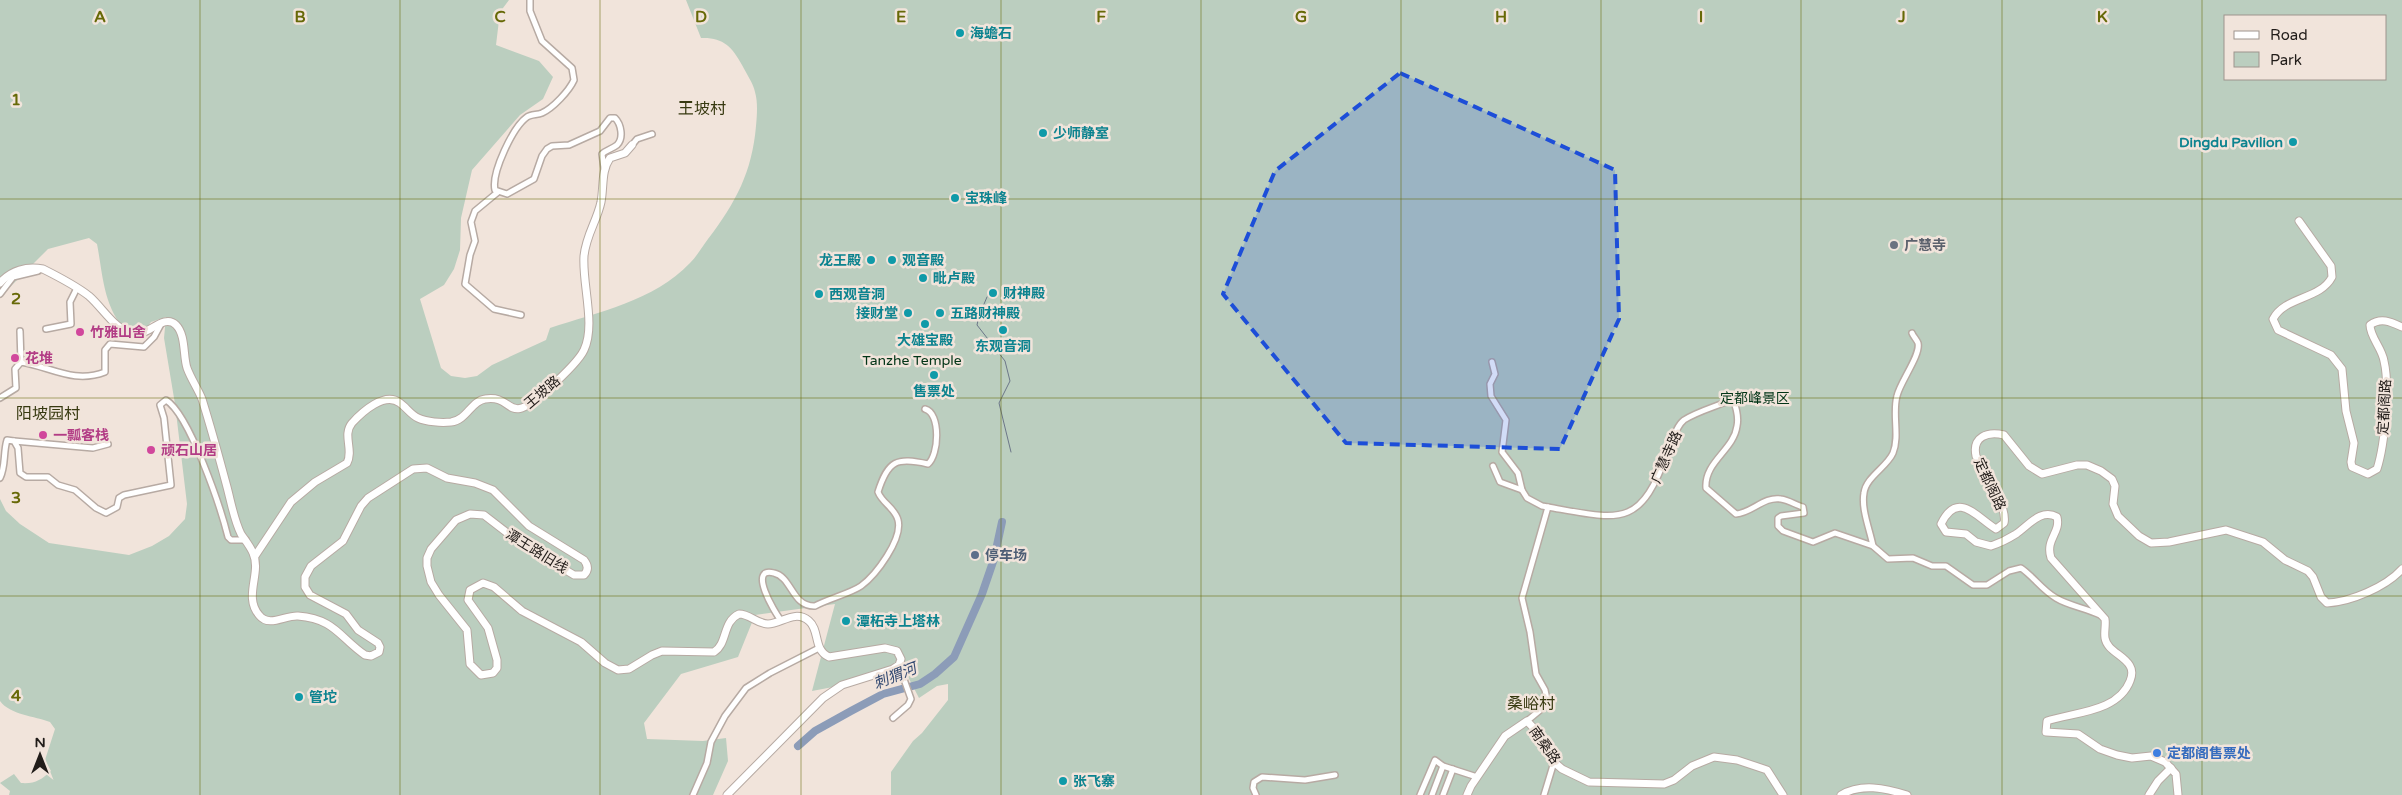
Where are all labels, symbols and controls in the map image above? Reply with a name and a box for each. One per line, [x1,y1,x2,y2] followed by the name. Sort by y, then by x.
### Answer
[94,7,106,27] text: A
[294,7,306,27] text: B
[494,7,506,27] text: C
[695,7,707,27] text: D
[896,7,906,27] text: E
[1096,7,1106,27] text: F
[1295,7,1307,27] text: G
[1495,7,1507,27] text: H
[1699,7,1703,27] text: I
[1897,7,1906,27] text: J
[2097,7,2108,27] text: K
[2224,15,2387,80] legend
[970,25,1012,42] place label: 海蟾石
[2270,26,2308,44] text: Road
[954,27,966,39] marker: 海蟾石
[2270,51,2302,69] text: Park
[11,90,21,110] text: 1
[678,99,726,119] district label: 王坡村
[1053,125,1109,142] place label: 少师静室
[1037,127,1049,139] marker: 少师静室
[2179,134,2283,151] place label: Dingdu Pavilion
[2287,136,2299,148] marker: Dingdu Pavilion
[965,190,1007,207] place label: 宝珠峰
[949,192,961,204] marker: 宝珠峰
[1904,237,1946,254] place label: 广慧寺
[1888,239,1900,251] marker: 广慧寺
[819,252,861,269] place label: 龙王殿
[902,252,944,269] place label: 观音殿
[865,254,877,266] marker: 龙王殿
[886,254,898,266] marker: 观音殿
[933,270,975,287] place label: 毗卢殿
[917,272,929,284] marker: 毗卢殿
[1003,285,1045,302] place label: 财神殿
[829,286,885,303] place label: 西观音洞
[987,287,999,299] marker: 财神殿
[813,288,825,300] marker: 西观音洞
[11,289,21,309] text: 2
[856,305,898,322] place label: 接财堂
[950,305,1020,322] place label: 五路财神殿
[902,307,914,319] marker: 接财堂
[934,307,946,319] marker: 五路财神殿
[919,318,931,330] marker: 大雄宝殿
[90,324,146,341] place label: 竹雅山舍
[997,324,1009,336] marker: 东观音洞
[74,326,86,338] marker: 竹雅山舍
[897,332,953,349] place label: 大雄宝殿
[975,338,1031,355] place label: 东观音洞
[25,350,53,367] place label: 花堆
[9,352,21,364] marker: 花堆
[862,352,962,369] park label: Tanzhe Temple
[928,369,940,381] marker: 售票处
[521,372,564,412] street label: 王坡路
[2375,379,2394,435] street label: 定都阁路
[913,383,955,400] place label: 售票处
[1720,390,1790,407] park label: 定都峰景区
[16,404,80,424] district label: 阳坡园村
[53,427,109,444] place label: 一瓢客栈
[1647,428,1686,486] street label: 广慧寺路
[37,429,49,441] marker: 一瓢客栈
[161,442,217,459] place label: 顽石山居
[145,444,157,456] marker: 顽石山居
[1970,455,2009,513] street label: 定都阁路
[11,488,21,508] text: 3
[503,526,571,577] street label: 潭王路旧线
[985,547,1027,564] place label: 停车场
[969,549,981,561] marker: 停车场
[856,613,940,630] place label: 潭柘寺上塔林
[840,615,852,627] marker: 潭柘寺上塔林
[871,658,922,693] water label: 刺猬河
[11,686,21,706] text: 4
[309,689,337,706] place label: 管坨
[293,691,305,703] marker: 管坨
[1507,694,1555,714] district label: 桑峪村
[1526,723,1564,767] street label: 南桑路
[15,730,65,780] north arrow
[34,734,46,751] text: N
[2167,745,2251,762] place label: 定都阁售票处
[2151,747,2163,759] marker: 定都阁售票处
[1073,773,1115,790] place label: 张飞寨
[1057,775,1069,787] marker: 张飞寨

